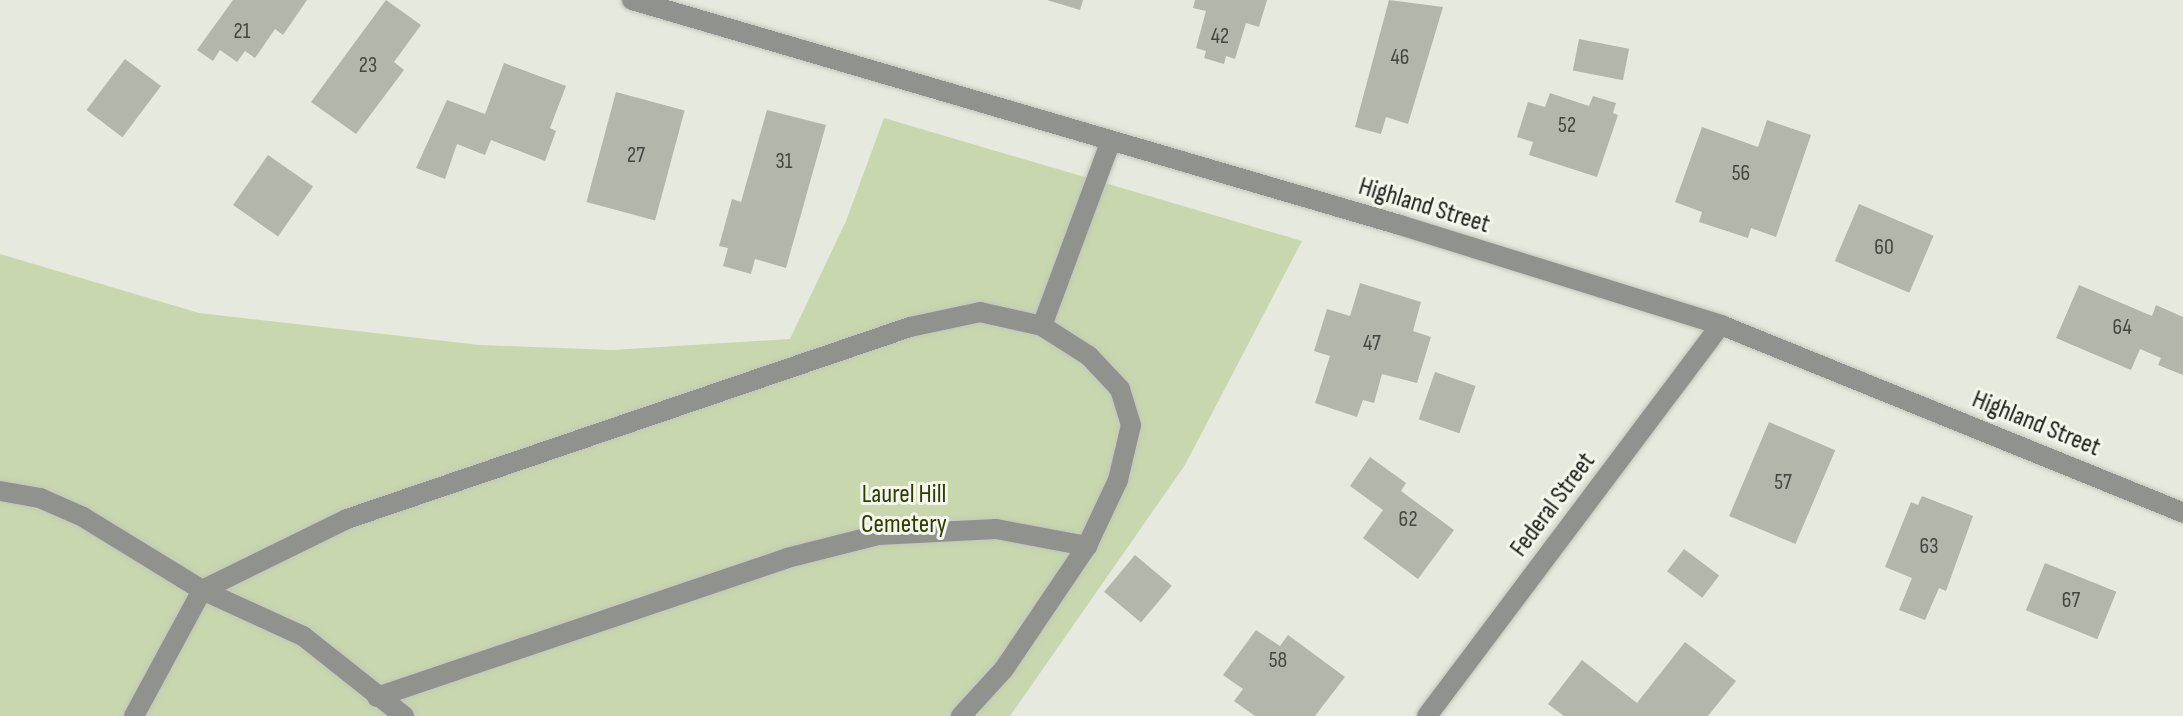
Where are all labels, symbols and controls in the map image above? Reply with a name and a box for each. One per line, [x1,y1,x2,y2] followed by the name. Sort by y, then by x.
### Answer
[234,19,250,45] house number: 21
[1211,24,1229,50] house number: 42
[1391,45,1409,71] house number: 46
[359,53,377,79] house number: 23
[1558,113,1576,139] house number: 52
[627,143,645,169] house number: 27
[776,149,792,175] house number: 31
[1732,161,1750,187] house number: 56
[1355,171,1493,241] street label: Highland Street
[1874,235,1894,261] house number: 60
[2112,315,2132,341] house number: 64
[1363,331,1381,357] house number: 47
[1967,384,2105,464] street label: Highland Street
[1504,447,1602,563] street label: Federal Street
[1774,470,1792,496] house number: 57
[861,479,947,540] park label: Laurel Hill Cemetery
[1399,507,1417,533] house number: 62
[1920,534,1938,560] house number: 63
[2062,588,2080,614] house number: 67
[1269,648,1287,674] house number: 58

